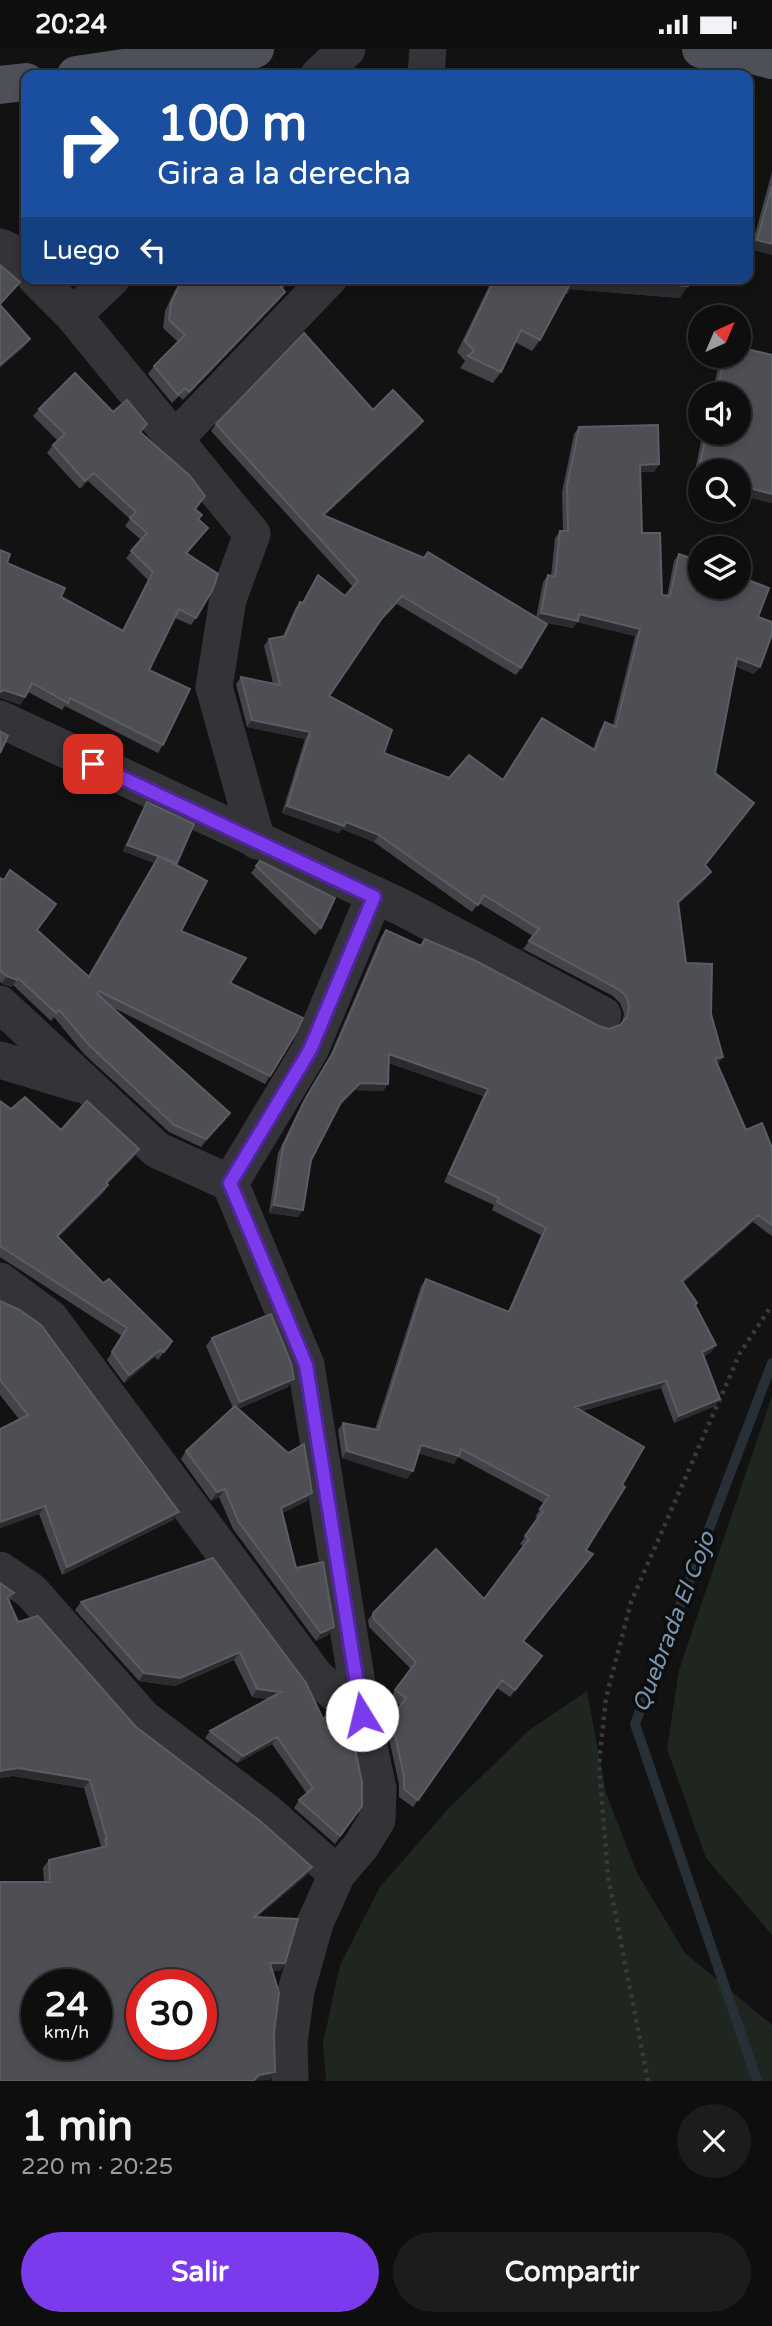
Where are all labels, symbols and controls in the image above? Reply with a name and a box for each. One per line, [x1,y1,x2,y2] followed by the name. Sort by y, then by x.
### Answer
[35,9,107,40] text: 20:24
[157,95,307,154] text: 100 m
[42,98,133,189] icon: right
[157,155,411,193] text: Gira a la derecha
[134,231,172,269] icon: left
[42,235,120,266] text: Luego
[688,305,751,367] north arrow
[688,305,751,599] map controls
[688,382,751,445] button: sound
[688,459,751,522] button: search
[688,536,751,599] button: layers
[63,734,123,794] pin
[74,745,112,783] icon: arrive
[627,1527,722,1716] water label: Quebrada El Cojo
[325,1678,399,1752] position arrow
[126,1969,217,2060] speed limit sign: 30
[45,1984,88,2026] text: 24
[44,2021,89,2043] text: km/h
[21,2101,133,2152] text: 1 min
[677,2104,751,2178] button: close
[21,2153,173,2181] text: 220 m · 20:25
[21,2232,379,2312] button: Salir
[393,2232,751,2312] button: Compartir

